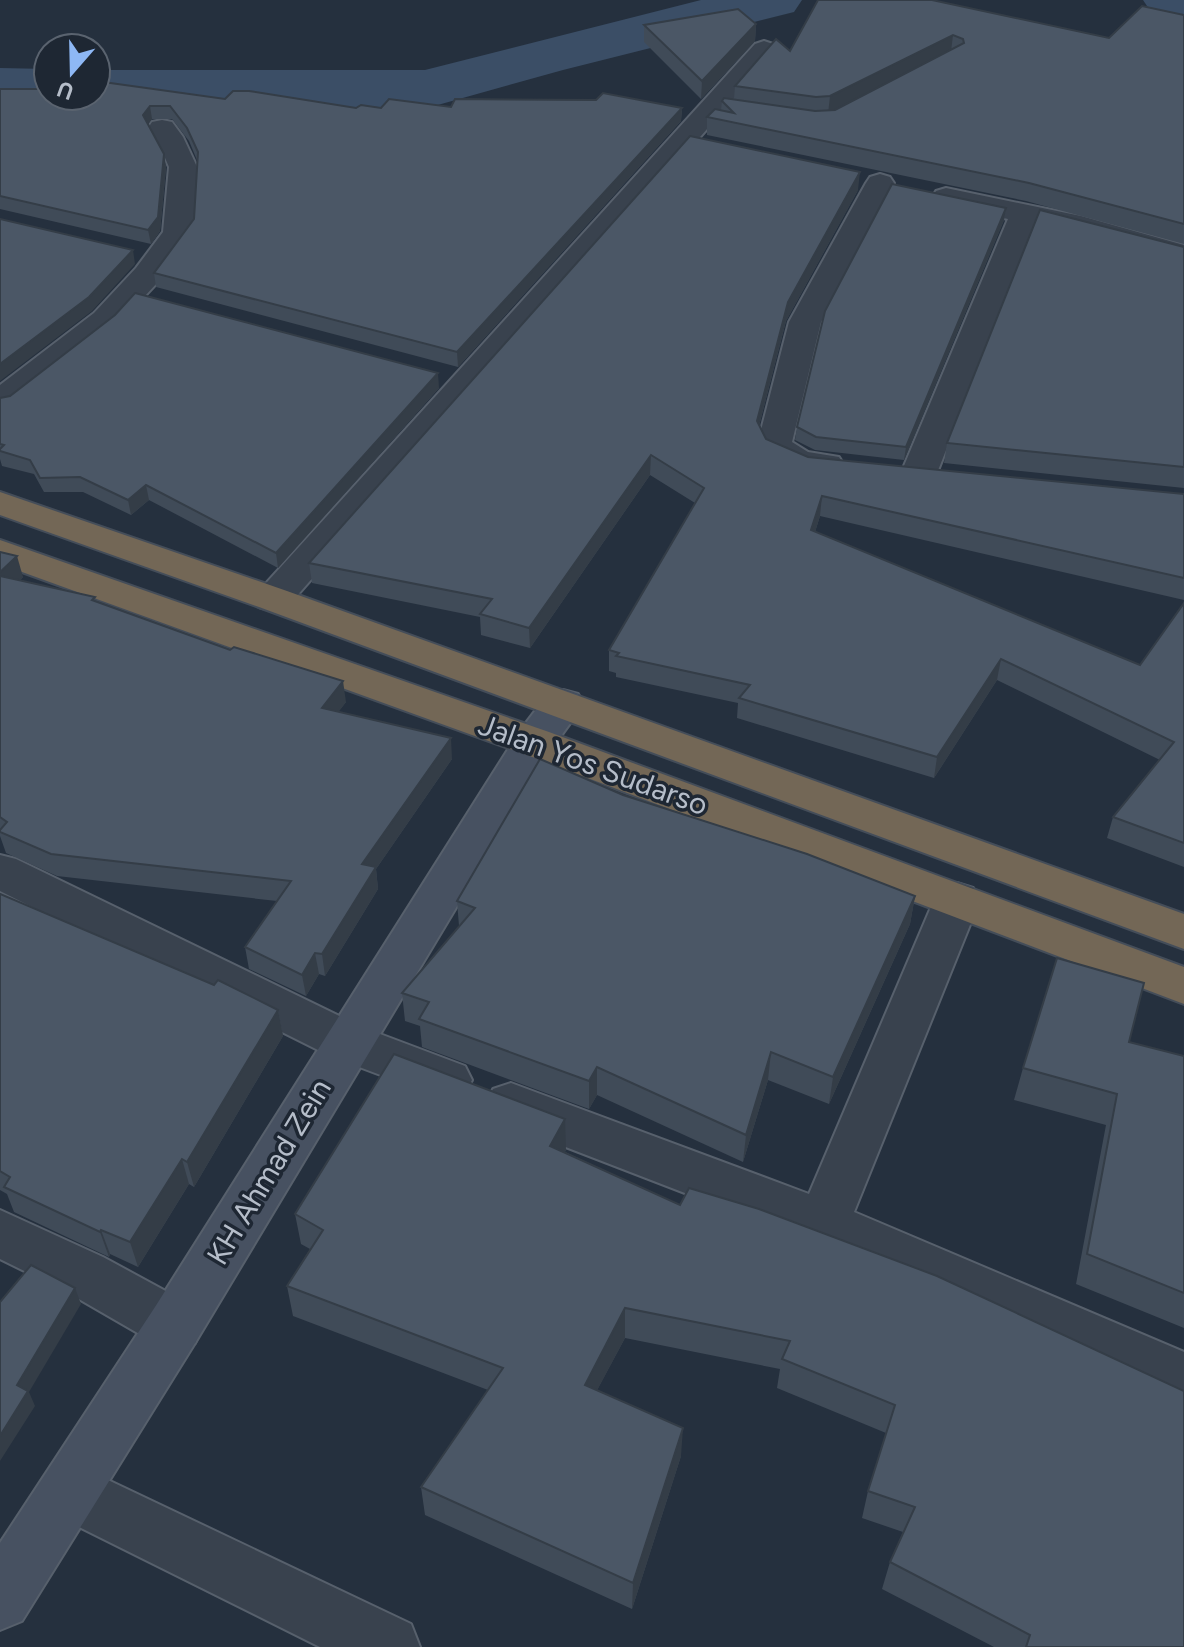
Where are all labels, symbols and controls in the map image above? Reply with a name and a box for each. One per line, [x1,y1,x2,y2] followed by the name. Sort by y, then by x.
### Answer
[32,32,112,112] north arrow
[53,75,77,106] text: U
[473,706,713,823] street label: Jalan Yos Sudarso
[199,1072,339,1271] street label: KH Ahmad Zein

